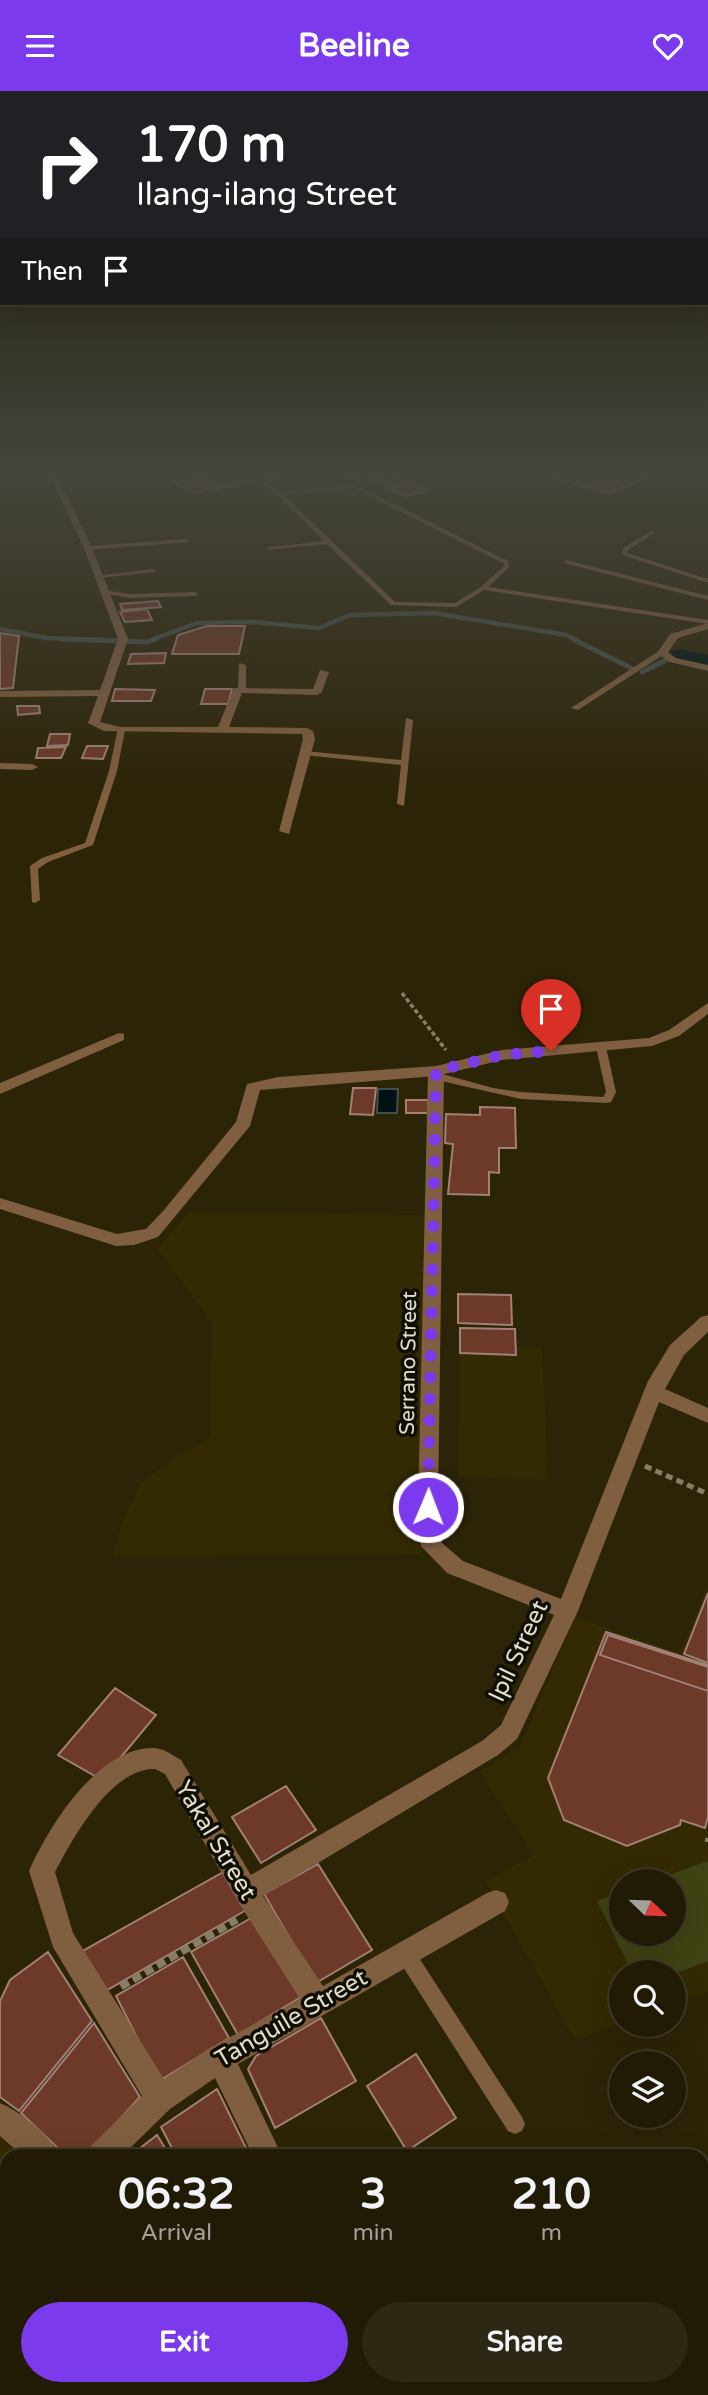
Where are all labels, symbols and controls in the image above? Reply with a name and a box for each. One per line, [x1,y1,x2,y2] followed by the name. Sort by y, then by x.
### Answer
[21,27,59,65] icon: menu
[298,27,410,65] text: Beeline
[649,27,687,65] icon: heart
[136,116,286,175] text: 170 m
[21,119,112,210] icon: right
[136,176,397,214] text: Ilang-ilang Street
[97,252,135,290] icon: arrive
[21,256,83,287] text: Then
[521,979,581,1051] pin
[532,990,570,1028] icon: arrive
[395,1291,422,1435] street label: Serrano Street
[391,1470,465,1544] position arrow
[482,1596,555,1707] street label: Ipil Street
[169,1775,263,1905] street label: Yakal Street
[609,1869,686,1946] north arrow
[609,1869,686,2128] map controls
[609,1960,686,2037] button: search
[210,1963,373,2074] street label: Tanguile Street
[609,2051,686,2128] button: layers
[118,2169,235,2220] text: 06:32
[360,2169,386,2220] text: 3
[512,2169,591,2220] text: 210
[141,2219,212,2247] text: Arrival
[353,2219,394,2247] text: min
[541,2219,562,2247] text: m
[21,2302,348,2382] button: Exit
[362,2302,688,2382] button: Share

